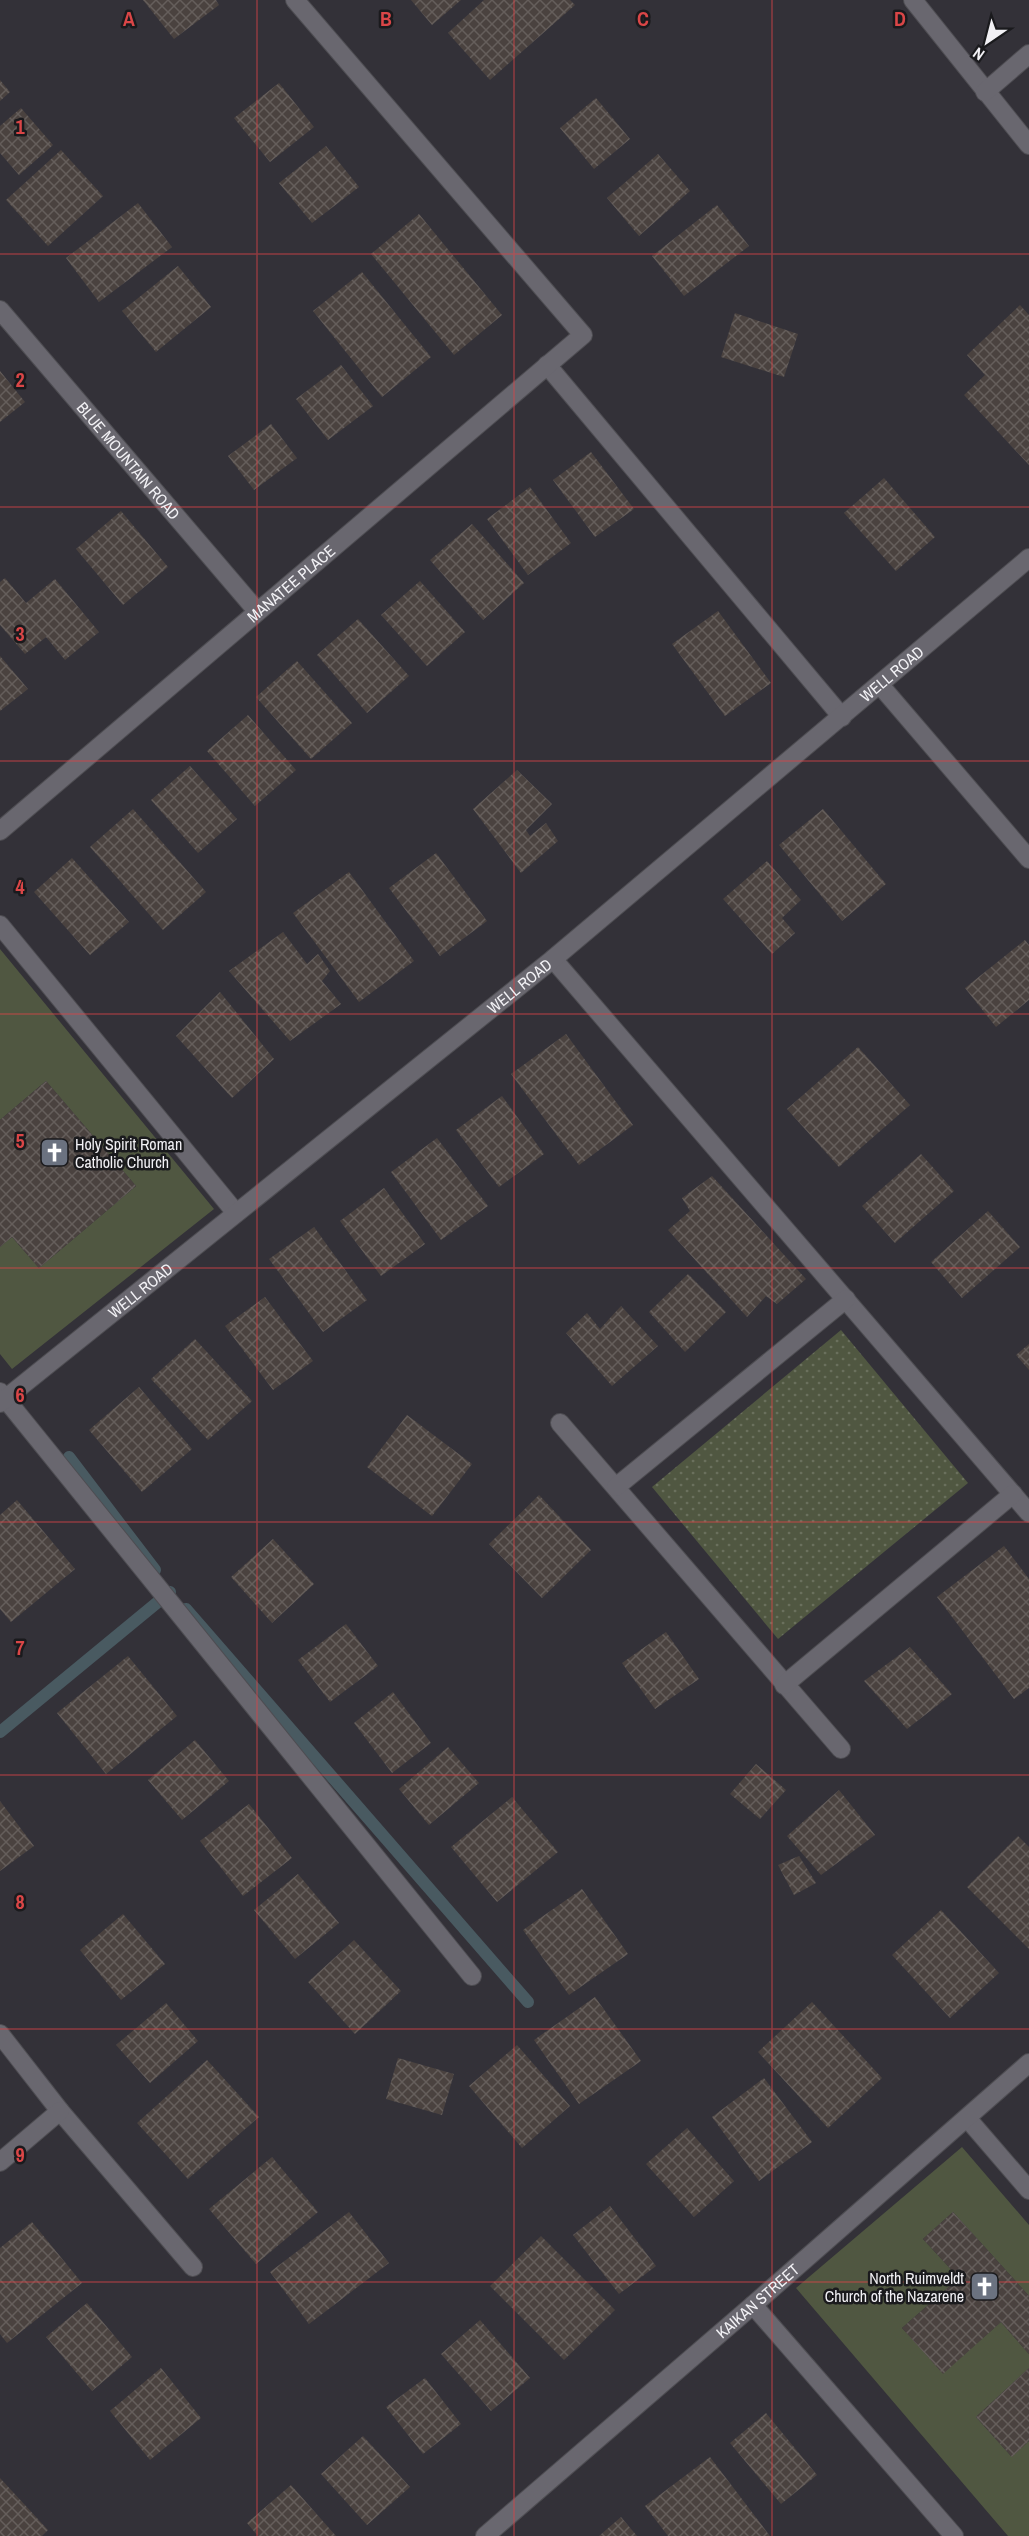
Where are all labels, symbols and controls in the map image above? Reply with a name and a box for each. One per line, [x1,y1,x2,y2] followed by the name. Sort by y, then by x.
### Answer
[123,5,135,32] text: A
[380,5,392,32] text: B
[637,5,649,32] text: C
[894,5,906,32] text: D
[957,12,1017,72] north arrow
[968,43,989,66] text: N
[15,113,25,140] text: 1
[15,366,25,393] text: 2
[72,397,185,524] street label: BLUE MOUNTAIN ROAD
[242,540,340,627] street label: MANATEE PLACE
[15,620,25,647] text: 3
[855,641,928,707] street label: WELL ROAD
[15,873,25,900] text: 4
[482,953,556,1019] street label: WELL ROAD
[15,1127,25,1154] text: 5
[75,1133,182,1173] place label: Holy Spirit Roman Catholic Church
[38,1137,70,1169] church icon: Holy Spirit Roman Catholic Church
[103,1258,177,1323] street label: WELL ROAD
[15,1381,25,1408] text: 6
[15,1634,25,1661] text: 7
[15,1888,25,1915] text: 8
[15,2141,25,2168] text: 9
[711,2258,804,2343] street label: KAIKAN STREET
[825,2267,964,2307] place label: North Ruimveldt Church of the Nazarene
[969,2271,1001,2303] church icon: North Ruimveldt Church of the Nazarene

